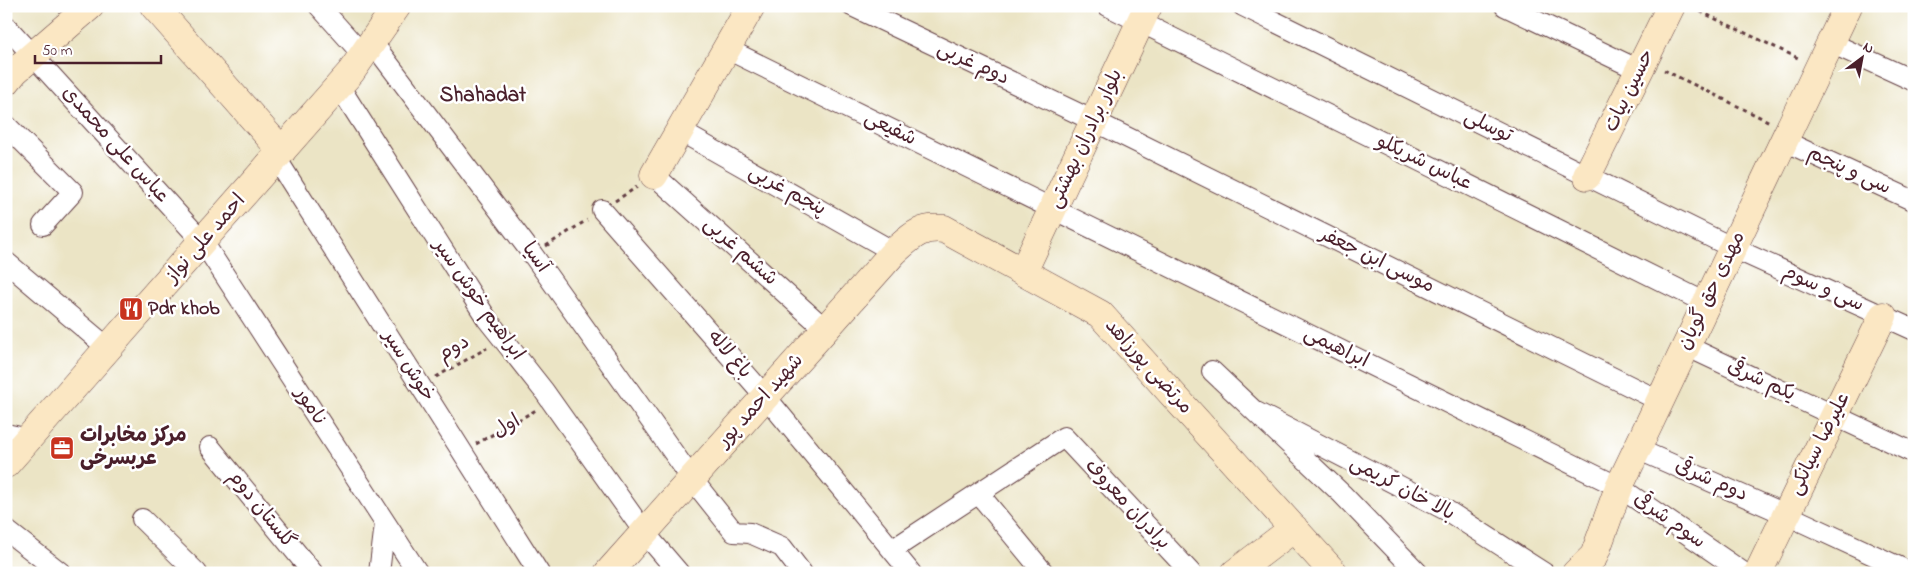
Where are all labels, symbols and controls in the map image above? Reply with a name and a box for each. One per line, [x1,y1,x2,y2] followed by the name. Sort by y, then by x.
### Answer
[35,32,161,64] scale bar
[1838,32,1888,82] north arrow
[932,35,1014,93] street label: دوم غربی
[1859,37,1878,60] text: N
[42,40,73,62] text: 50 m
[1597,45,1663,137] street label: حسین بیات
[1041,65,1131,213] street label: بلوار برادران بهشتی
[54,80,176,210] street label: عباس علی محمدی
[440,81,527,111] district label: Shahadat
[1459,103,1517,151] street label: توسلی
[859,104,921,154] street label: شفیعی
[1370,127,1477,199] street label: عباس شریکلو
[1803,139,1895,203] street label: سی و پنجم
[743,158,831,224] street label: پنجم غربی
[158,188,253,292] street label: احمد علی نواز
[696,211,784,293] street label: ششم غربی
[1313,220,1439,301] street label: موسی ابن جعفر
[1671,227,1753,355] street label: مهدی حق گویان
[424,231,531,367] street label: ابراهیم خوش سیر
[514,237,557,280] street label: آسیا
[1778,258,1868,320] street label: سی و سوم
[148,295,220,324] place label: Pdr khob
[118,296,144,322] restaurant icon: Pdr khob
[1097,313,1199,421] street label: مرتضی پورزاهد
[1298,320,1374,376] street label: ابراهیمی
[373,323,442,408] street label: خوش سیر
[700,324,758,386] street label: باغ لاله
[433,328,475,370] street label: دوم
[710,348,811,456] street label: شهید احمد پور
[1722,352,1800,409] street label: یکم شرقی
[285,380,333,432] street label: نامور
[1782,388,1858,500] street label: علیرضا سیانکی
[488,408,526,446] street label: اول
[80,422,187,474] place label: مرکز مخابرات عربسرخی
[49,435,75,461] office icon: مرکز مخابرات عربسرخی
[1344,449,1460,529] street label: بالا خان کریمی
[1670,451,1752,510] street label: دوم شرقی
[1077,453,1177,557] street label: برادران معروف
[220,465,302,555] street label: گلستان دوم
[1627,485,1712,556] street label: سوم شرقی

